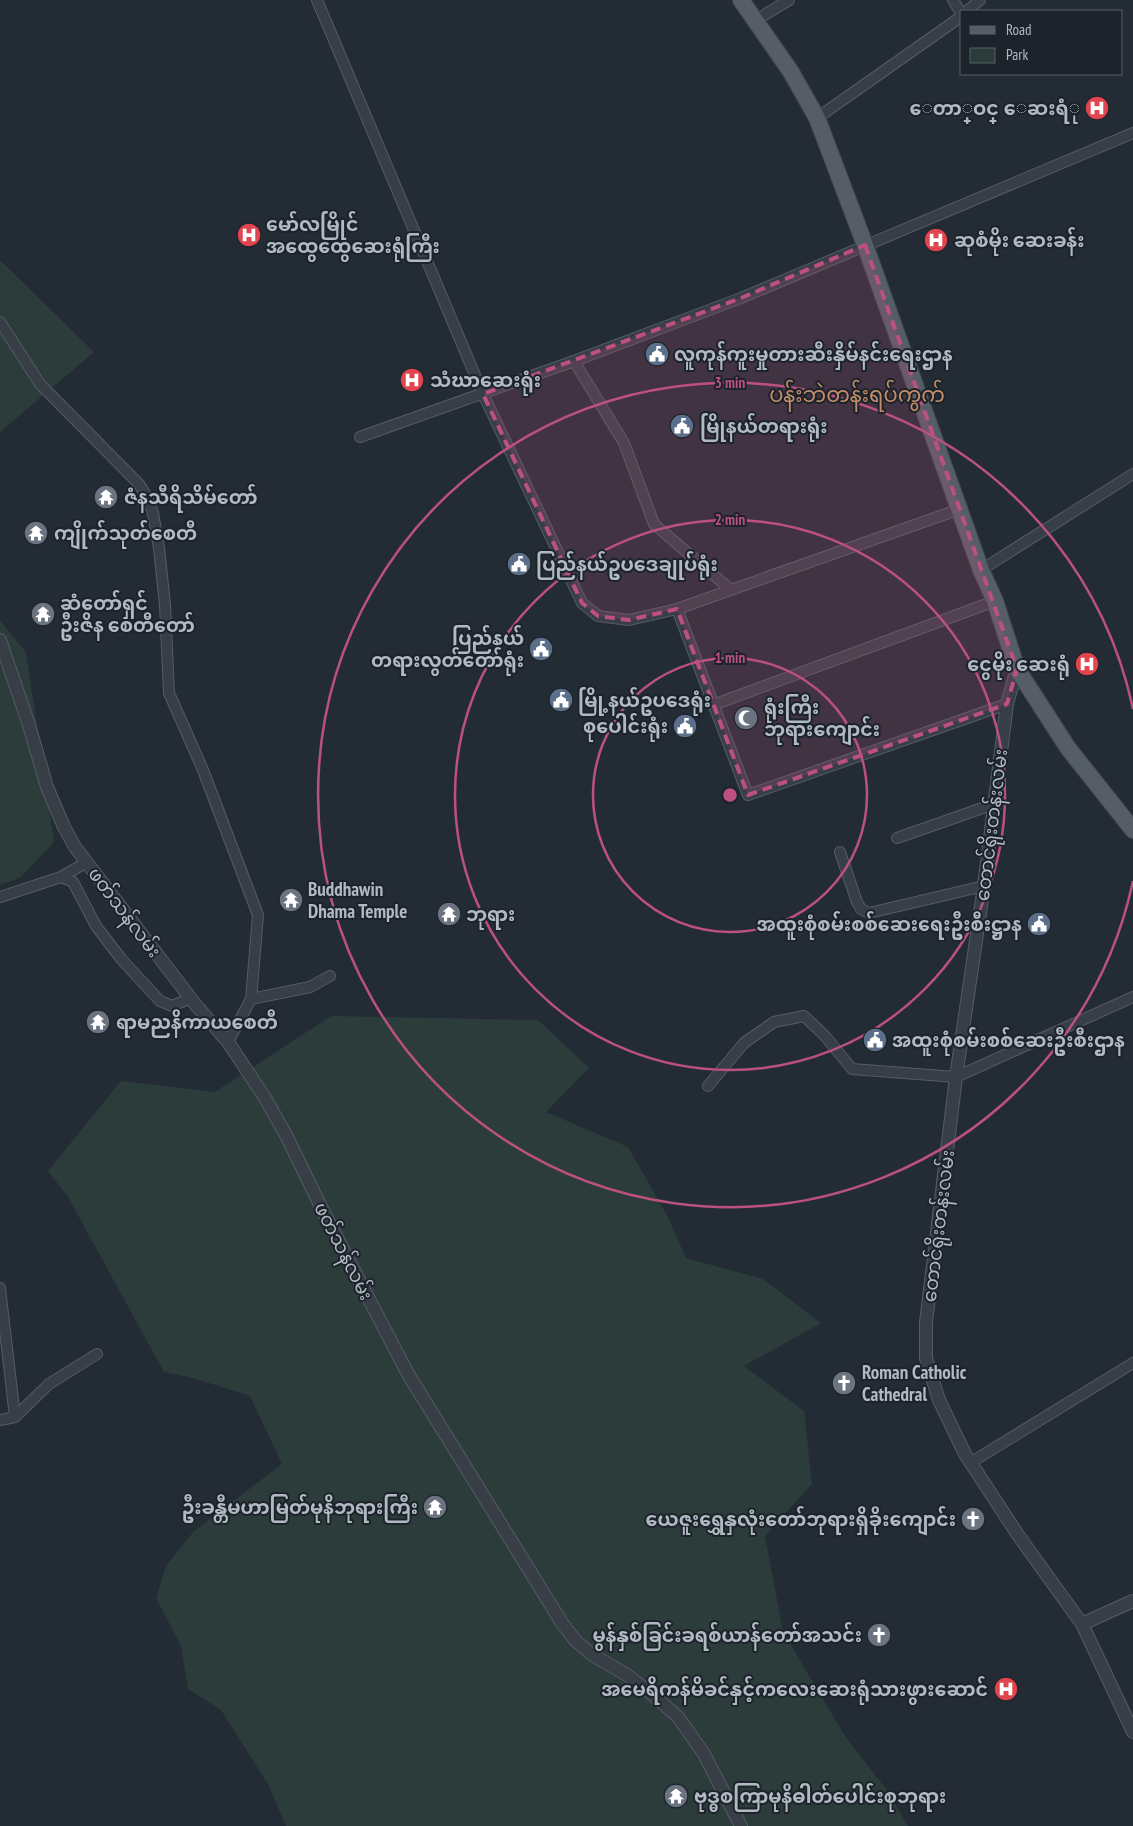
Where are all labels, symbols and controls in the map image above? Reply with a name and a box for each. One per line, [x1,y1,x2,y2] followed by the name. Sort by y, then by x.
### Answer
[960,10,1123,75] legend
[1006,20,1032,39] text: Road
[1006,45,1028,64] text: Park
[1084,95,1110,121] hospital icon: ေတာ္ဝင္ ေဆးရံု
[910,96,1080,124] place label: ေတာ္ဝင္ ေဆးရံု
[266,211,440,262] place label: မော်လမြိုင် အထွေထွေဆေးရုံကြီး
[236,222,262,248] hospital icon: မော်လမြိုင် အထွေထွေဆေးရုံကြီး
[923,227,949,253] hospital icon: ဆုစံမိုး ဆေးခန်း
[954,227,1084,256] place label: ဆုစံမိုး ဆေးခန်း
[644,341,670,367] public building icon: လူကုန်ကူးမှုတားဆီးနှိမ်နင်းရေးဌာန
[674,341,953,370] place label: လူကုန်ကူးမှုတားဆီးနှိမ်နင်းရေးဌာန
[399,367,425,393] hospital icon: သံဃာဆေးရုံး
[430,368,541,396] place label: သံဃာဆေးရုံး
[715,373,745,392] text: 3 min
[769,379,945,412] district label: ပန်းဘဲတန်းရပ်ကွက်
[669,413,695,439] public building icon: မြိုနယ်တရားရုံး
[700,413,828,442] place label: မြိုနယ်တရားရုံး
[93,484,119,510] temple icon: ဇံနသီရိသိမ်တော်
[124,484,258,513] place label: ဇံနသီရိသိမ်တော်
[715,510,745,529] text: 2 min
[23,520,49,546] temple icon: ကျိုက်သုတ်စေတီ
[54,520,197,550] place label: ကျိုက်သုတ်စေတီ
[506,551,532,577] public building icon: ပြည်နယ်ဥပဒေချုပ်ရုံး
[536,551,718,581] place label: ပြည်နယ်ဥပဒေချုပ်ရုံး
[60,590,195,641] place label: ဆံတော်ရှင် ဦးဇိန စေတီတော်
[30,601,56,627] temple icon: ဆံတော်ရှင် ဦးဇိန စေတီတော်
[371,625,524,676] place label: ပြည်နယ် တရားလွတ်တော်ရုံး
[528,636,554,662] public building icon: ပြည်နယ် တရားလွတ်တော်ရုံး
[715,648,745,667] text: 1 min
[967,651,1070,680] place label: ငွေမိုး ဆေးရုံ
[1074,651,1100,677] hospital icon: ငွေမိုး ဆေးရုံ
[548,687,574,713] public building icon: မြို့နယ်ဥပဒေရုံး
[578,687,711,716] place label: မြို့နယ်ဥပဒေရုံး
[764,694,880,746] place label: ရုံးကြီး ဘုရားကျောင်း
[733,705,759,731] mosque icon: ရုံးကြီး ဘုရားကျောင်း
[583,713,668,742] place label: စုပေါင်းရုံး
[672,713,698,739] public building icon: စုပေါင်းရုံး
[968,747,1017,903] street label: တောင်ရိုးတန်းလမ်း
[721,786,739,804] centre of rings
[80,861,168,964] street label: ဖတ်သန်လမ်း
[308,877,407,923] place label: Buddhawin Dhama Temple
[278,887,304,913] temple icon: Buddhawin Dhama Temple
[436,901,462,927] temple icon: ဘုရား
[466,902,515,930] place label: ဘုရား
[756,911,1022,940] place label: အထူးစုံစမ်းစစ်ဆေးရေးဦးစီးဋ္ဌာန
[1026,911,1052,937] public building icon: အထူးစုံစမ်းစစ်ဆေးရေးဦးစီးဋ္ဌာန
[85,1009,111,1035] temple icon: ရာမညနိကာယစေတီ
[116,1009,278,1038] place label: ရာမညနိကာယစေတီ
[862,1027,888,1053] public building icon: အထူးစုံစမ်းစစ်ဆေးဦးစီးဌာန
[892,1027,1125,1056] place label: အထူးစုံစမ်းစစ်ဆေးဦးစီးဌာန
[915,1148,964,1304] street label: တောင်ရိုးတန်းလမ်း
[305,1197,381,1306] street label: ဖတ်သန်လမ်း
[862,1360,967,1406] place label: Roman Catholic Cathedral
[831,1370,857,1396] church icon: Roman Catholic Cathedral
[182,1494,418,1523] place label: ဦးခန္တီမဟာမြတ်မုနိဘုရားကြီး
[422,1494,448,1520] temple icon: ဦးခန္တီမဟာမြတ်မုနိဘုရားကြီး
[646,1506,956,1536] place label: ယေဇူးရွှေနှလုံးတော်ဘုရားရှိခိုးကျောင်း
[960,1506,986,1532] church icon: ယေဇူးရွှေနှလုံးတော်ဘုရားရှိခိုးကျောင်း
[593,1622,862,1651] place label: မွန်နှစ်ခြင်းခရစ်ယာန်တော်အသင်း
[866,1622,892,1648] church icon: မွန်နှစ်ခြင်းခရစ်ယာန်တော်အသင်း
[601,1676,988,1705] place label: အမေရိကန်မိခင်နှင့်ကလေးဆေးရုံသားဖွားဆောင်
[993,1676,1019,1702] hospital icon: အမေရိကန်မိခင်နှင့်ကလေးဆေးရုံသားဖွားဆောင်
[663,1783,689,1809] temple icon: ဗုဒ္ဓစကြာမုနိဓါတ်ပေါင်းစုဘုရား
[694,1783,946,1812] place label: ဗုဒ္ဓစကြာမုနိဓါတ်ပေါင်းစုဘုရား

